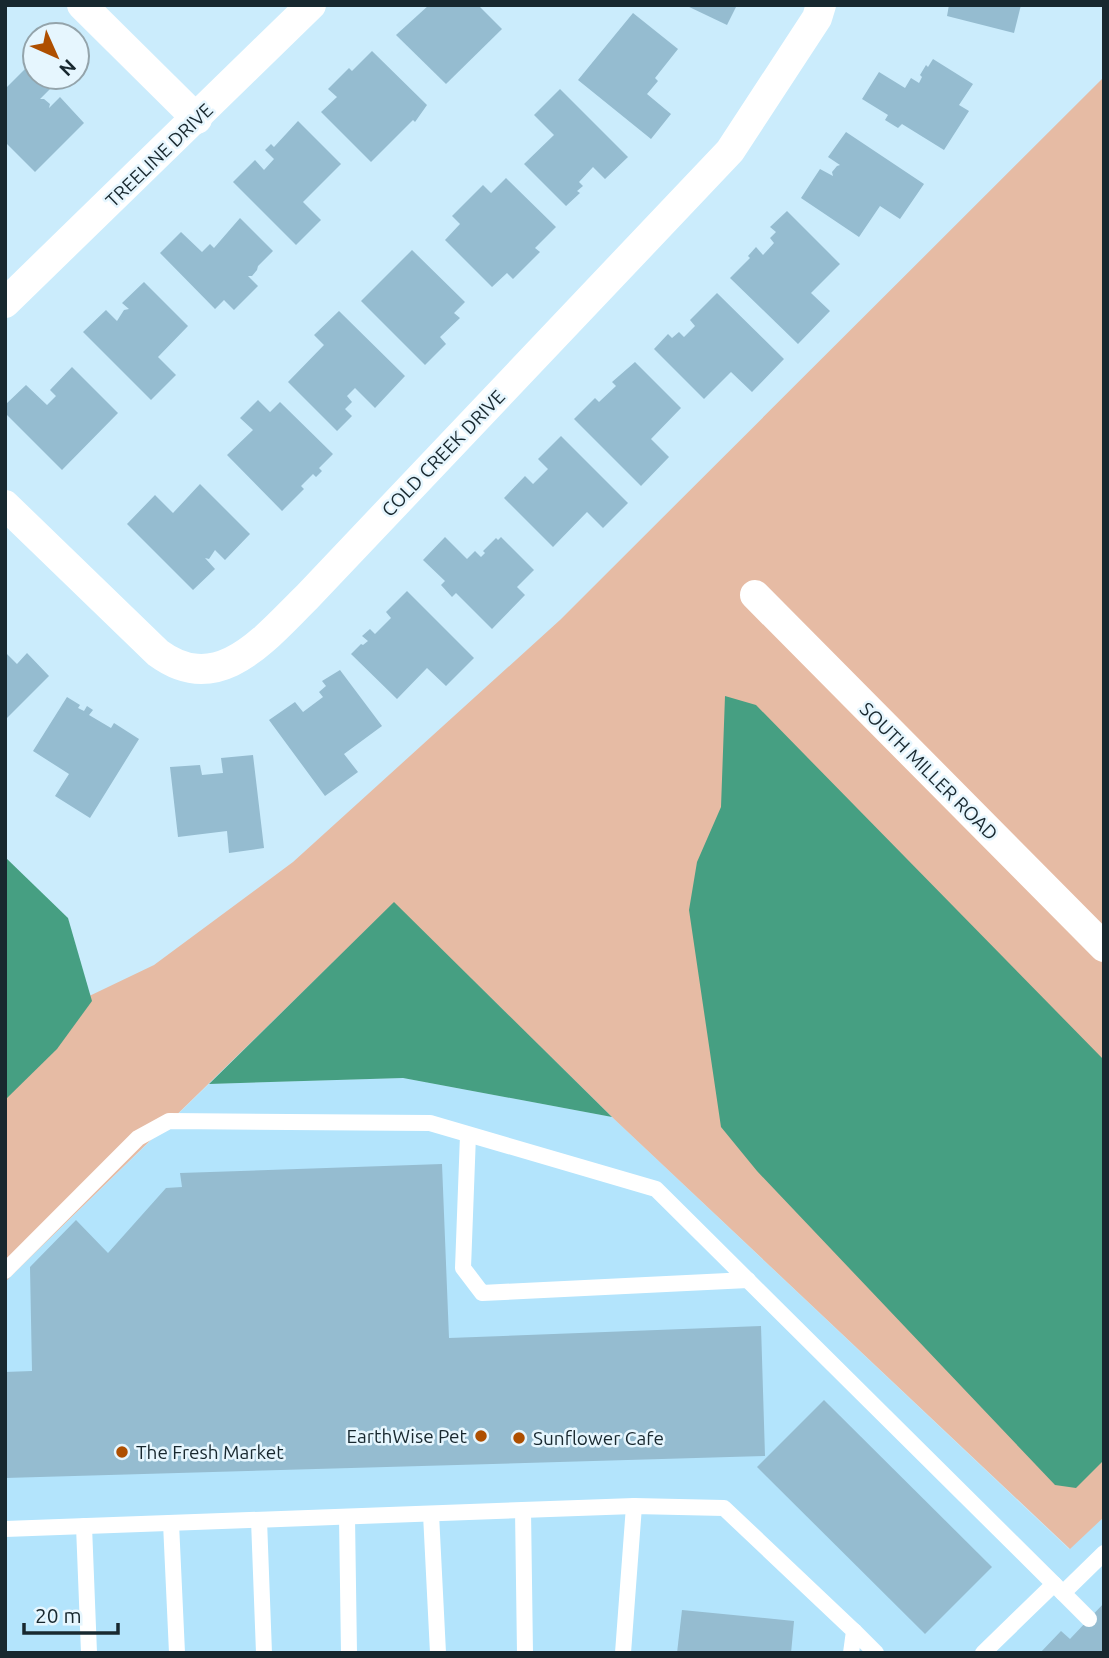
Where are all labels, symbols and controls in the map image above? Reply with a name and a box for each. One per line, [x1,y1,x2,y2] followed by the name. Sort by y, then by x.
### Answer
[21,21,91,91] north arrow
[55,55,81,81] text: N
[101,99,217,211] street label: TREELINE DRIVE
[377,385,509,521] street label: COLD CREEK DRIVE
[856,698,1002,844] street label: SOUTH MILLER ROAD
[346,1425,468,1447] place label: EarthWise Pet
[533,1427,664,1449] place label: Sunflower Cafe
[473,1428,489,1444] marker: EarthWise Pet
[511,1430,527,1446] marker: Sunflower Cafe
[136,1441,284,1463] place label: The Fresh Market
[114,1444,130,1460] marker: The Fresh Market
[24,1592,119,1636] scale bar
[35,1603,82,1627] text: 20 m

